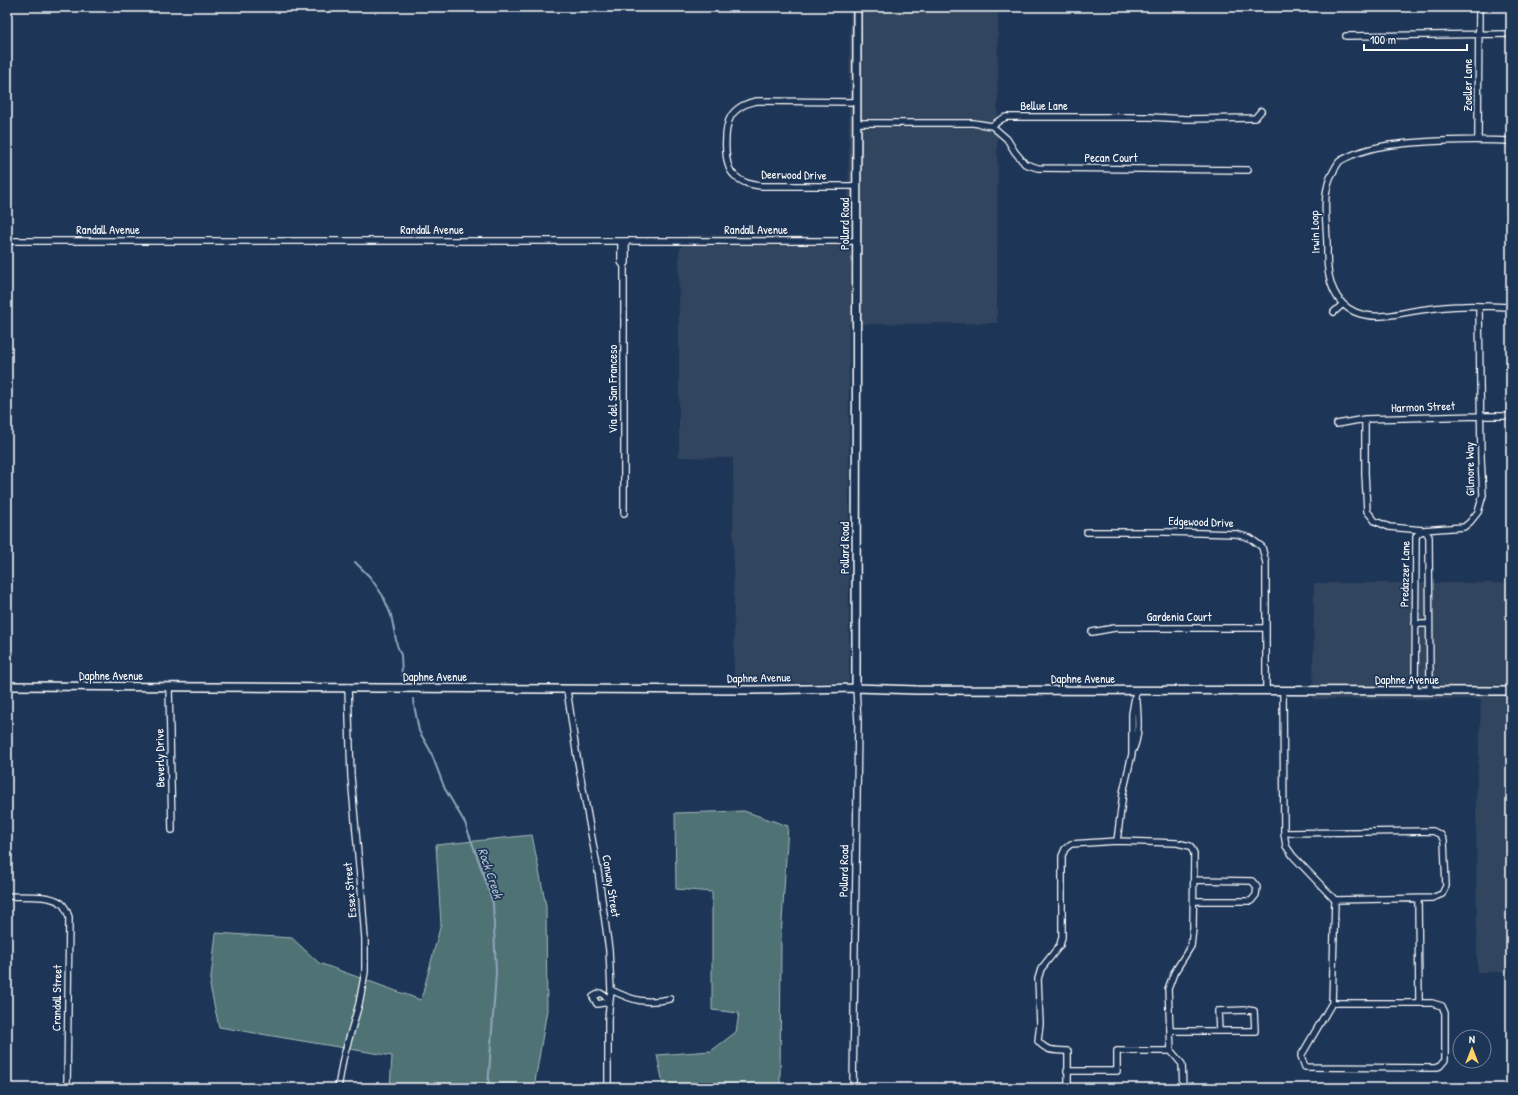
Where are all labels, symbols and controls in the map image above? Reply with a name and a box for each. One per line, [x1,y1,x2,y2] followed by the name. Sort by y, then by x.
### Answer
[1364,26,1467,52] scale bar
[1370,31,1396,48] text: 100 m
[1459,59,1476,111] street label: Zoeller Lane
[1020,97,1068,114] street label: Bellue Lane
[1084,149,1138,166] street label: Pecan Court
[761,165,827,184] street label: Deerwood Drive
[836,198,853,250] street label: Pollard Road
[1305,210,1324,254] street label: Irwin Loop
[76,221,140,238] street label: Randall Avenue
[400,221,464,238] street label: Randall Avenue
[724,221,788,238] street label: Randall Avenue
[604,344,621,433] street label: Via del San Franceso
[1391,397,1456,416] street label: Harmon Street
[1461,442,1478,496] street label: Gilmore Way
[1168,512,1234,531] street label: Edgewood Drive
[836,522,853,574] street label: Pollard Road
[1395,540,1414,607] street label: Predazzer Lane
[1146,608,1212,625] street label: Gardenia Court
[79,667,143,684] street label: Daphne Avenue
[403,668,467,685] street label: Daphne Avenue
[727,668,791,687] street label: Daphne Avenue
[1051,670,1115,687] street label: Daphne Avenue
[1375,671,1439,688] street label: Daphne Avenue
[150,728,169,787] street label: Beverly Drive
[835,844,852,897] street label: Pollard Road
[474,845,509,902] water label: Rock Creek
[598,854,625,919] street label: Conway Street
[339,861,360,918] street label: Essex Street
[47,964,66,1031] street label: Crandall Street
[1452,1029,1492,1069] north arrow
[1469,1032,1475,1046] text: N

